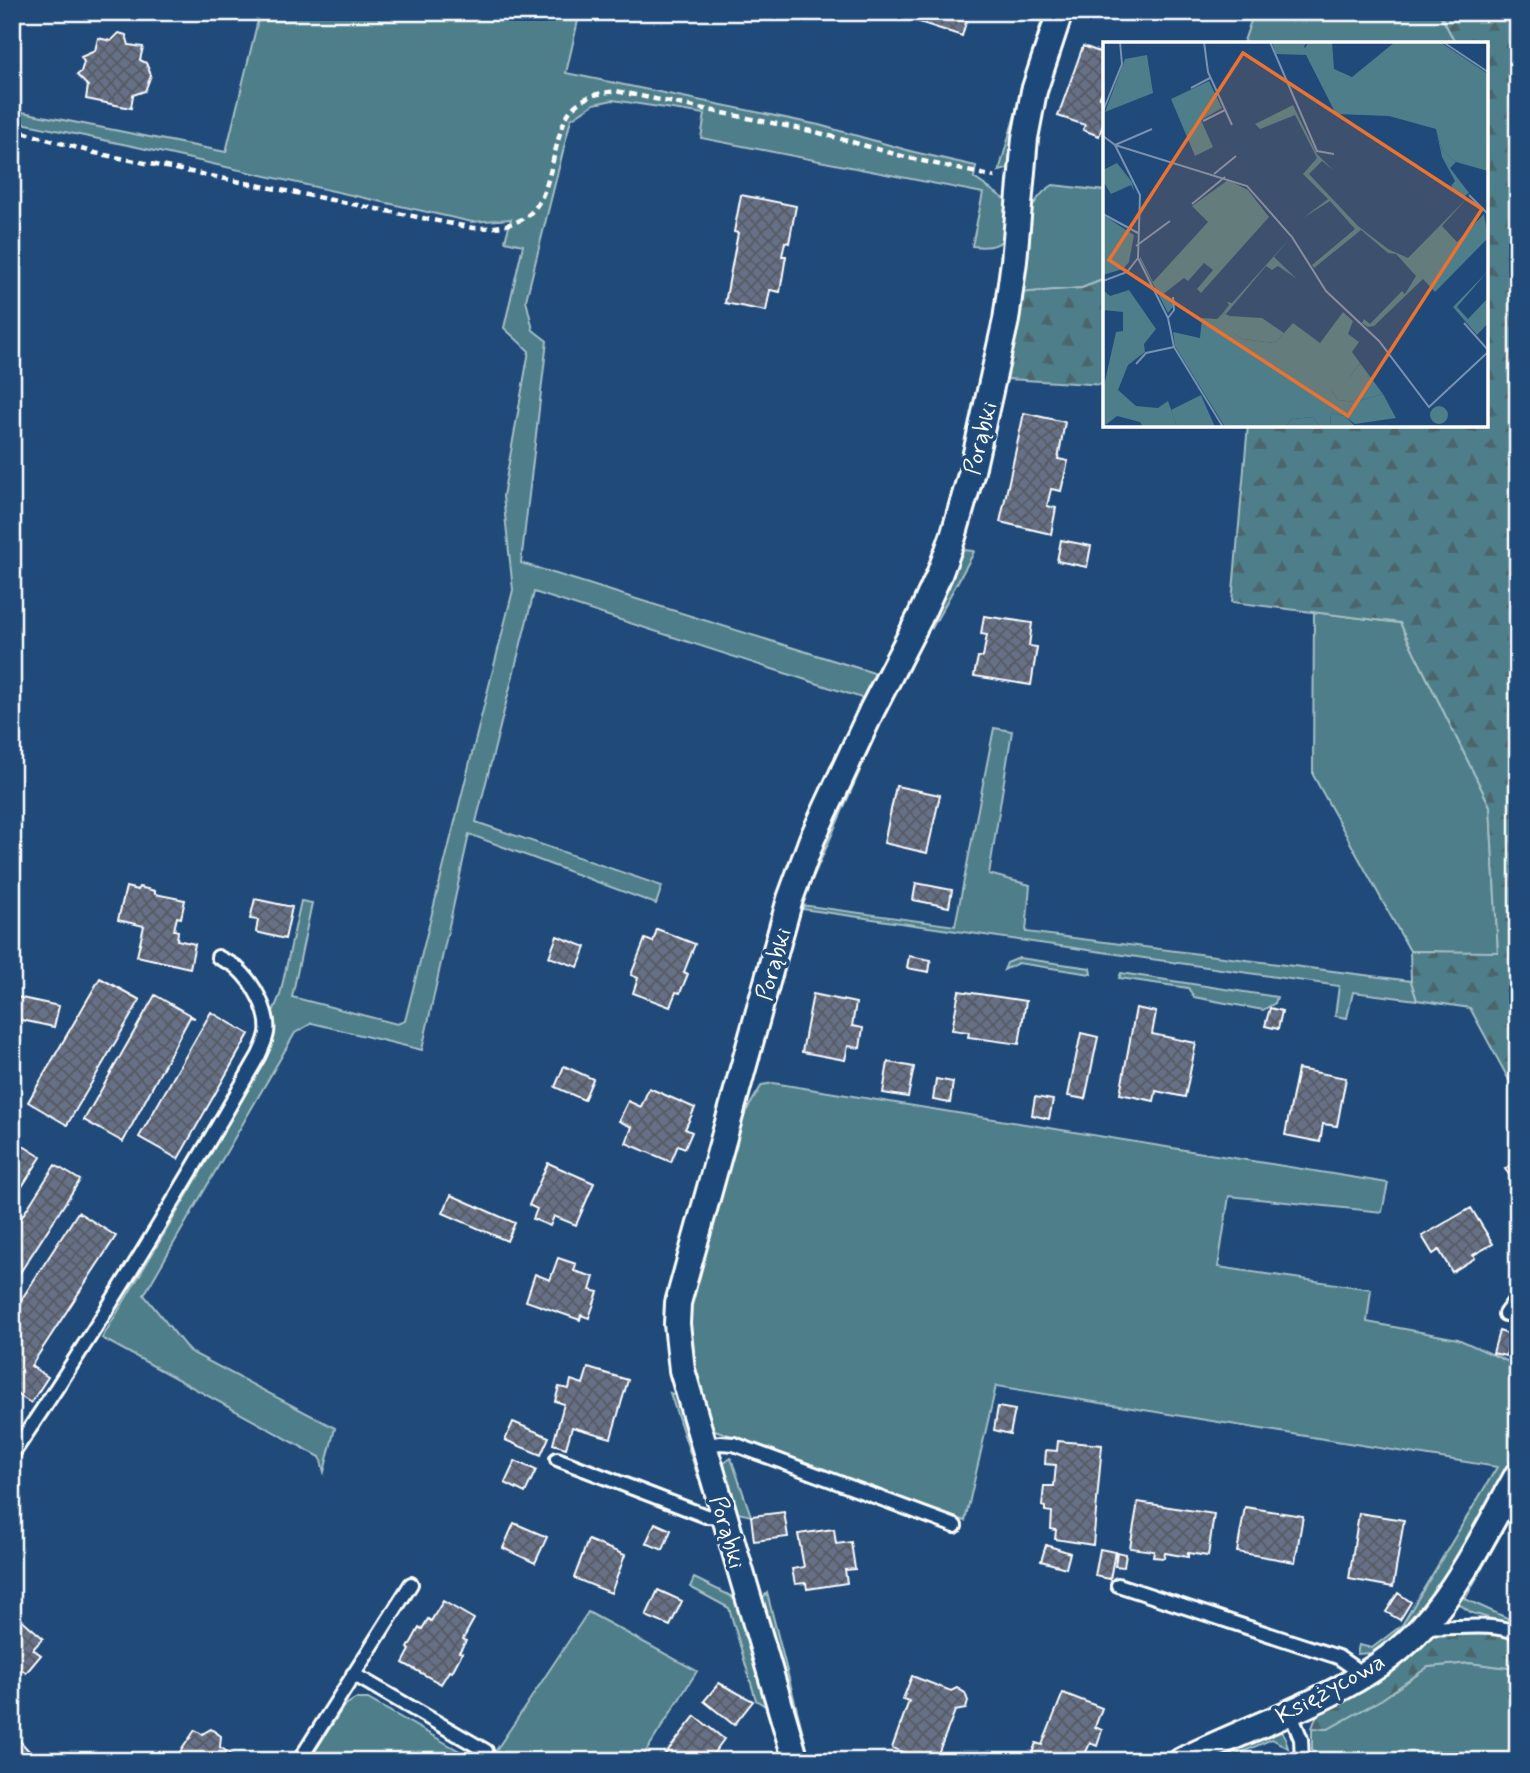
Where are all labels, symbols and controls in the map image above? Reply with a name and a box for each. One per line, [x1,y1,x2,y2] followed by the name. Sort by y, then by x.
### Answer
[1103,42,1488,427] inset map
[957,399,1005,478] street label: Porąbki
[749,924,800,1004] street label: Porąbki
[701,1492,752,1572] street label: Porąbki
[1271,1647,1391,1732] street label: Księżycowa

